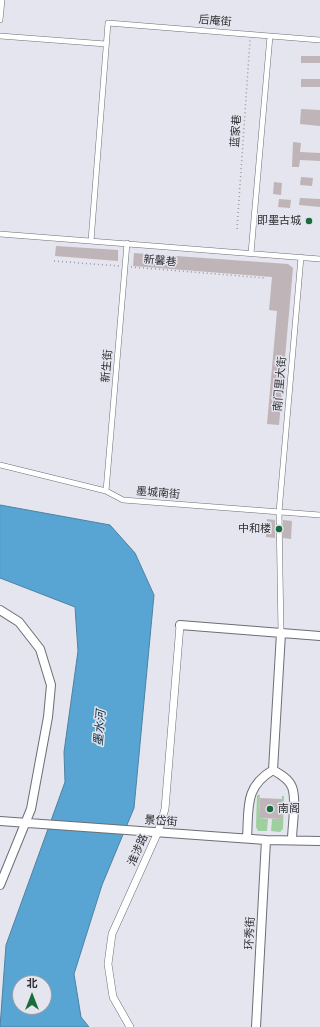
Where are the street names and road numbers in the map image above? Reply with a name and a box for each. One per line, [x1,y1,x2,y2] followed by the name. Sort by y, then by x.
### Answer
[198,13,232,29] street label: 后庵街
[228,114,244,148] street label: 蓝家巷
[143,253,177,269] street label: 新馨巷
[99,349,115,383] street label: 新生街
[271,356,289,412] street label: 南门里大街
[136,485,180,501] street label: 墨城南街
[144,813,178,829] street label: 景岱街
[125,832,151,868] street label: 淮涉路
[243,916,257,950] street label: 环秀街

